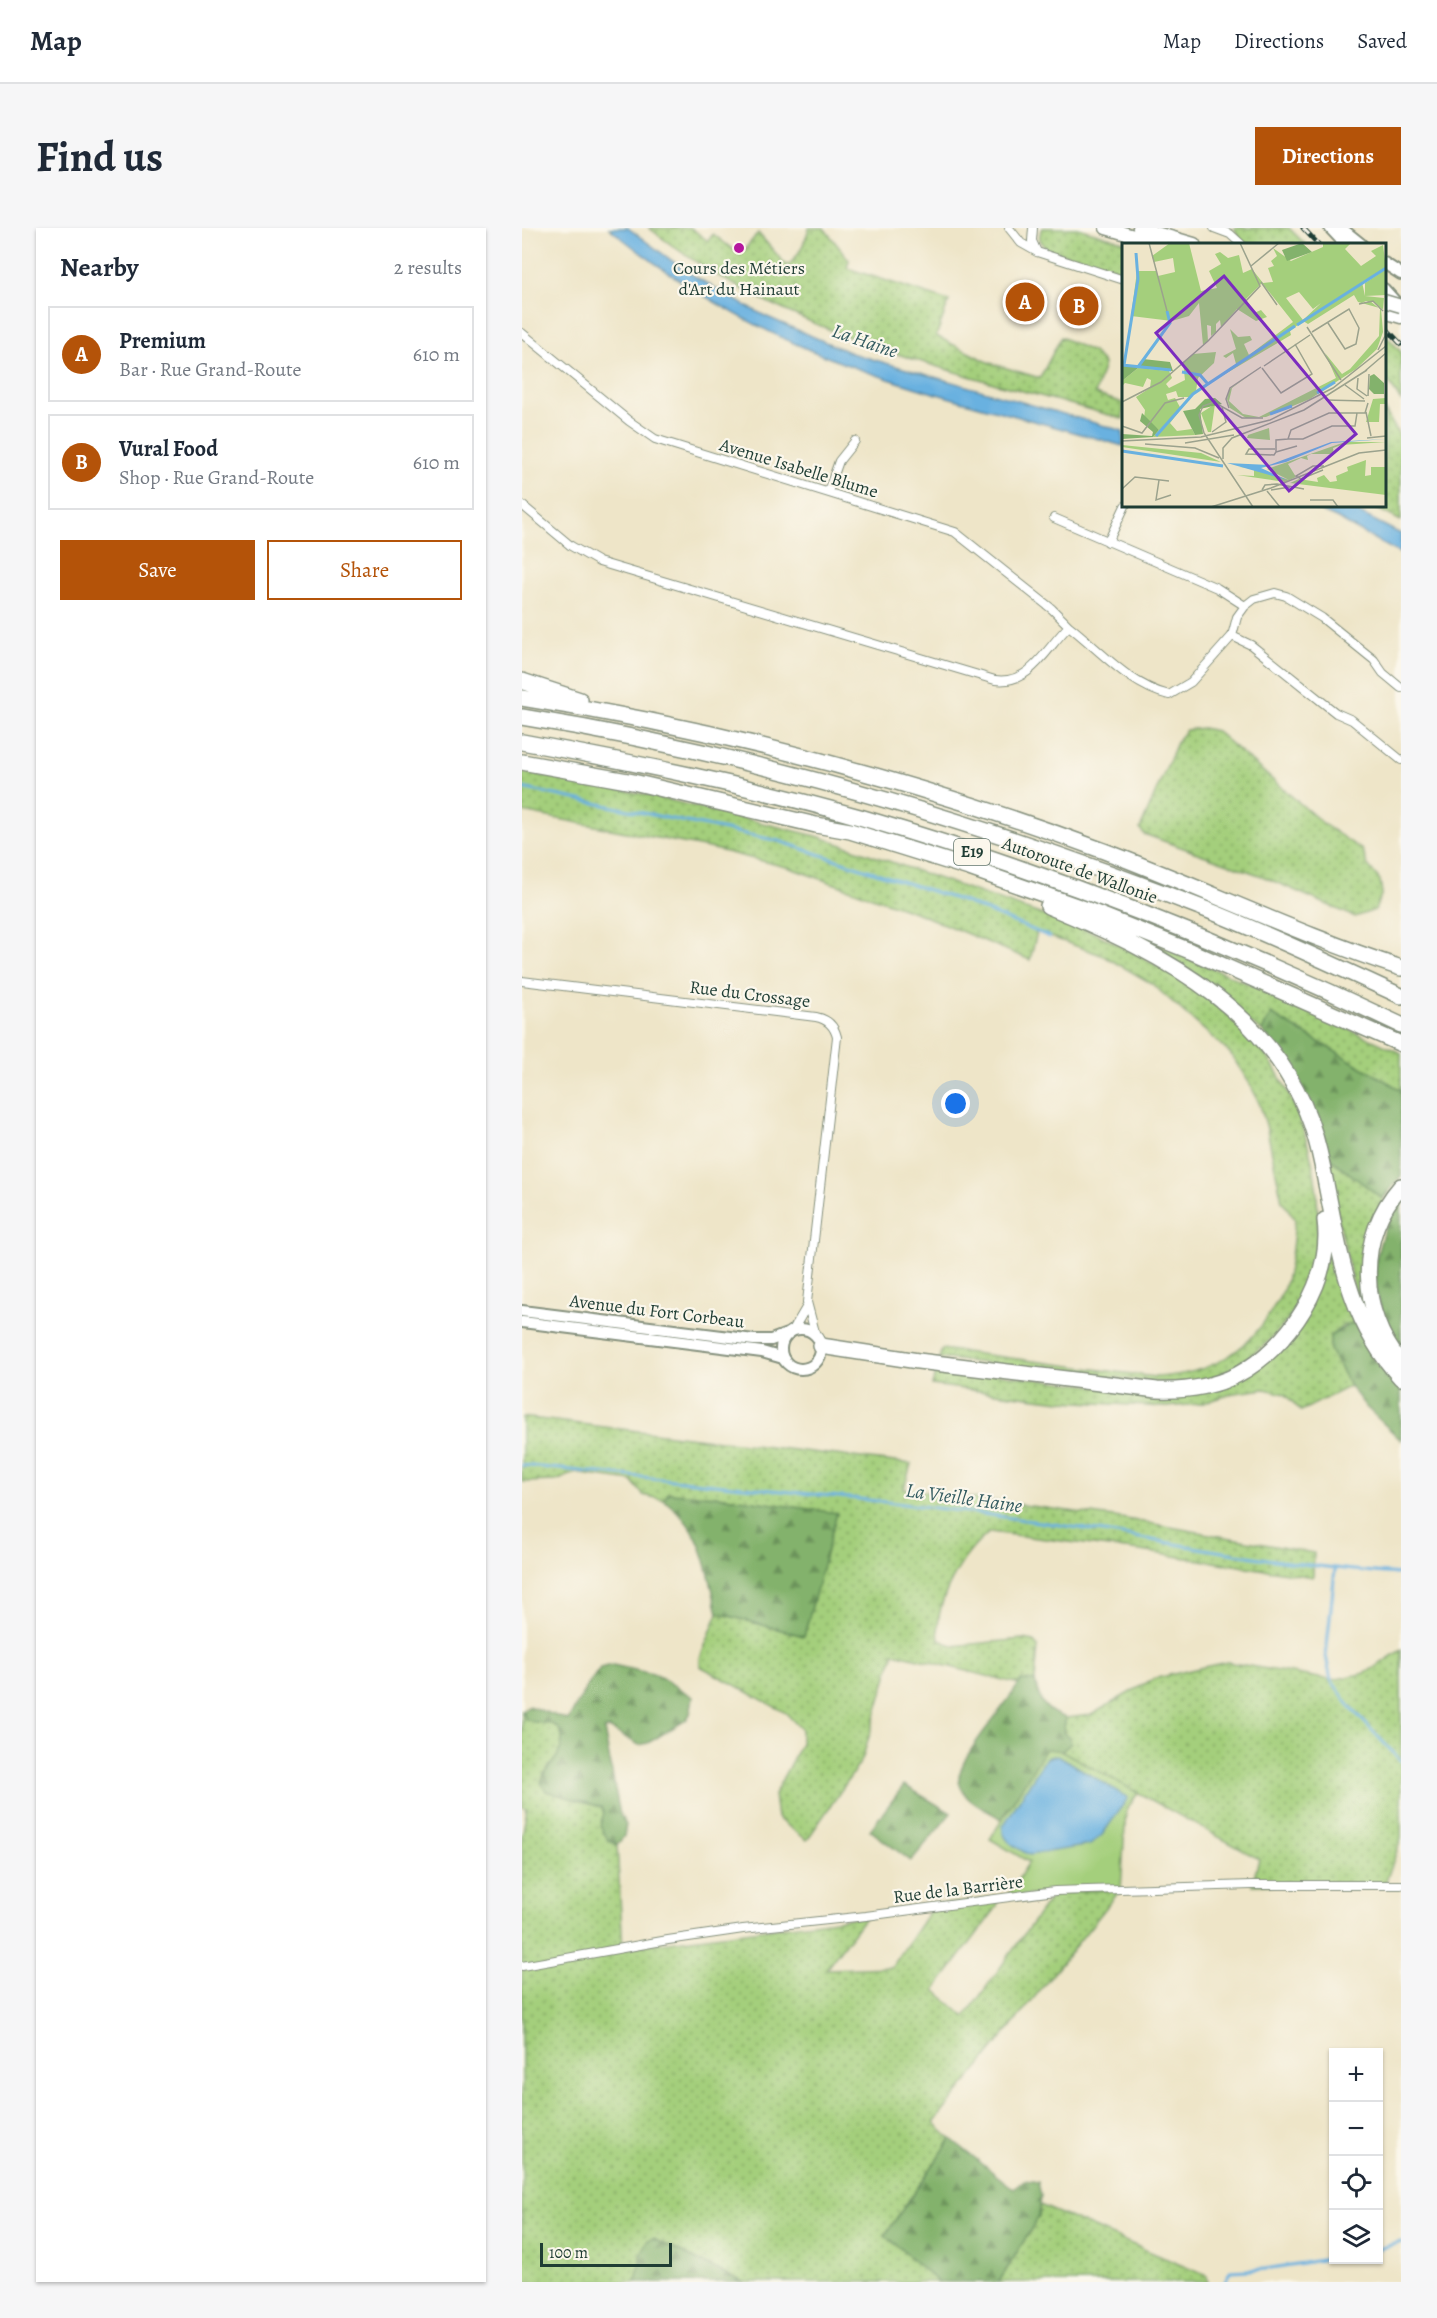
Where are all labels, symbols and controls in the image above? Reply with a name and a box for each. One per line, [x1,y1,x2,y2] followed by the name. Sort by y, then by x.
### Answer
[30,22,82,60] text: Map
[1163,27,1201,55] text: Map
[1234,27,1324,55] text: Directions
[1357,27,1407,55] text: Saved
[1255,127,1401,185] button: Directions
[36,128,163,185] text: Find us
[732,241,746,255] marker: Cours des Métiers d'Art du Hainaut
[1122,243,1386,507] inset map
[60,250,139,285] text: Nearby
[394,254,462,281] text: 2 results
[673,256,805,301] place label: Cours des Métiers d'Art du Hainaut
[1006,280,1044,325] pin: A
[1060,284,1098,328] pin: B
[828,317,902,365] water label: La Haine
[119,326,206,356] text: Premium
[75,341,88,368] text: A
[413,341,460,368] text: 610 m
[119,356,302,383] text: Bar · Rue Grand-Route
[716,432,881,504] street label: Avenue Isabelle Blume
[119,434,218,464] text: Vural Food
[75,449,88,476] text: B
[413,449,460,476] text: 610 m
[119,464,314,491] text: Shop · Rue Grand-Route
[60,540,255,600] button: Save
[267,540,462,600] button: Share
[998,830,1161,909] street label: Autoroute de Wallonie
[954,839,990,865] road number: E19
[688,975,812,1013] street label: Rue du Crossage
[941,1089,970,1118] your location
[567,1288,746,1334] street label: Avenue du Fort Corbeau
[904,1476,1024,1520] water label: La Vieille Haine
[892,1869,1024,1909] street label: Rue de la Barrière
[1329,2048,1383,2264] map controls
[1329,2048,1383,2102] button: +
[1329,2102,1383,2156] button: −
[1329,2156,1383,2210] button: locate
[1329,2210,1383,2264] button: layers
[540,2240,672,2268] scale bar
[549,2242,588,2264] text: 100 m

